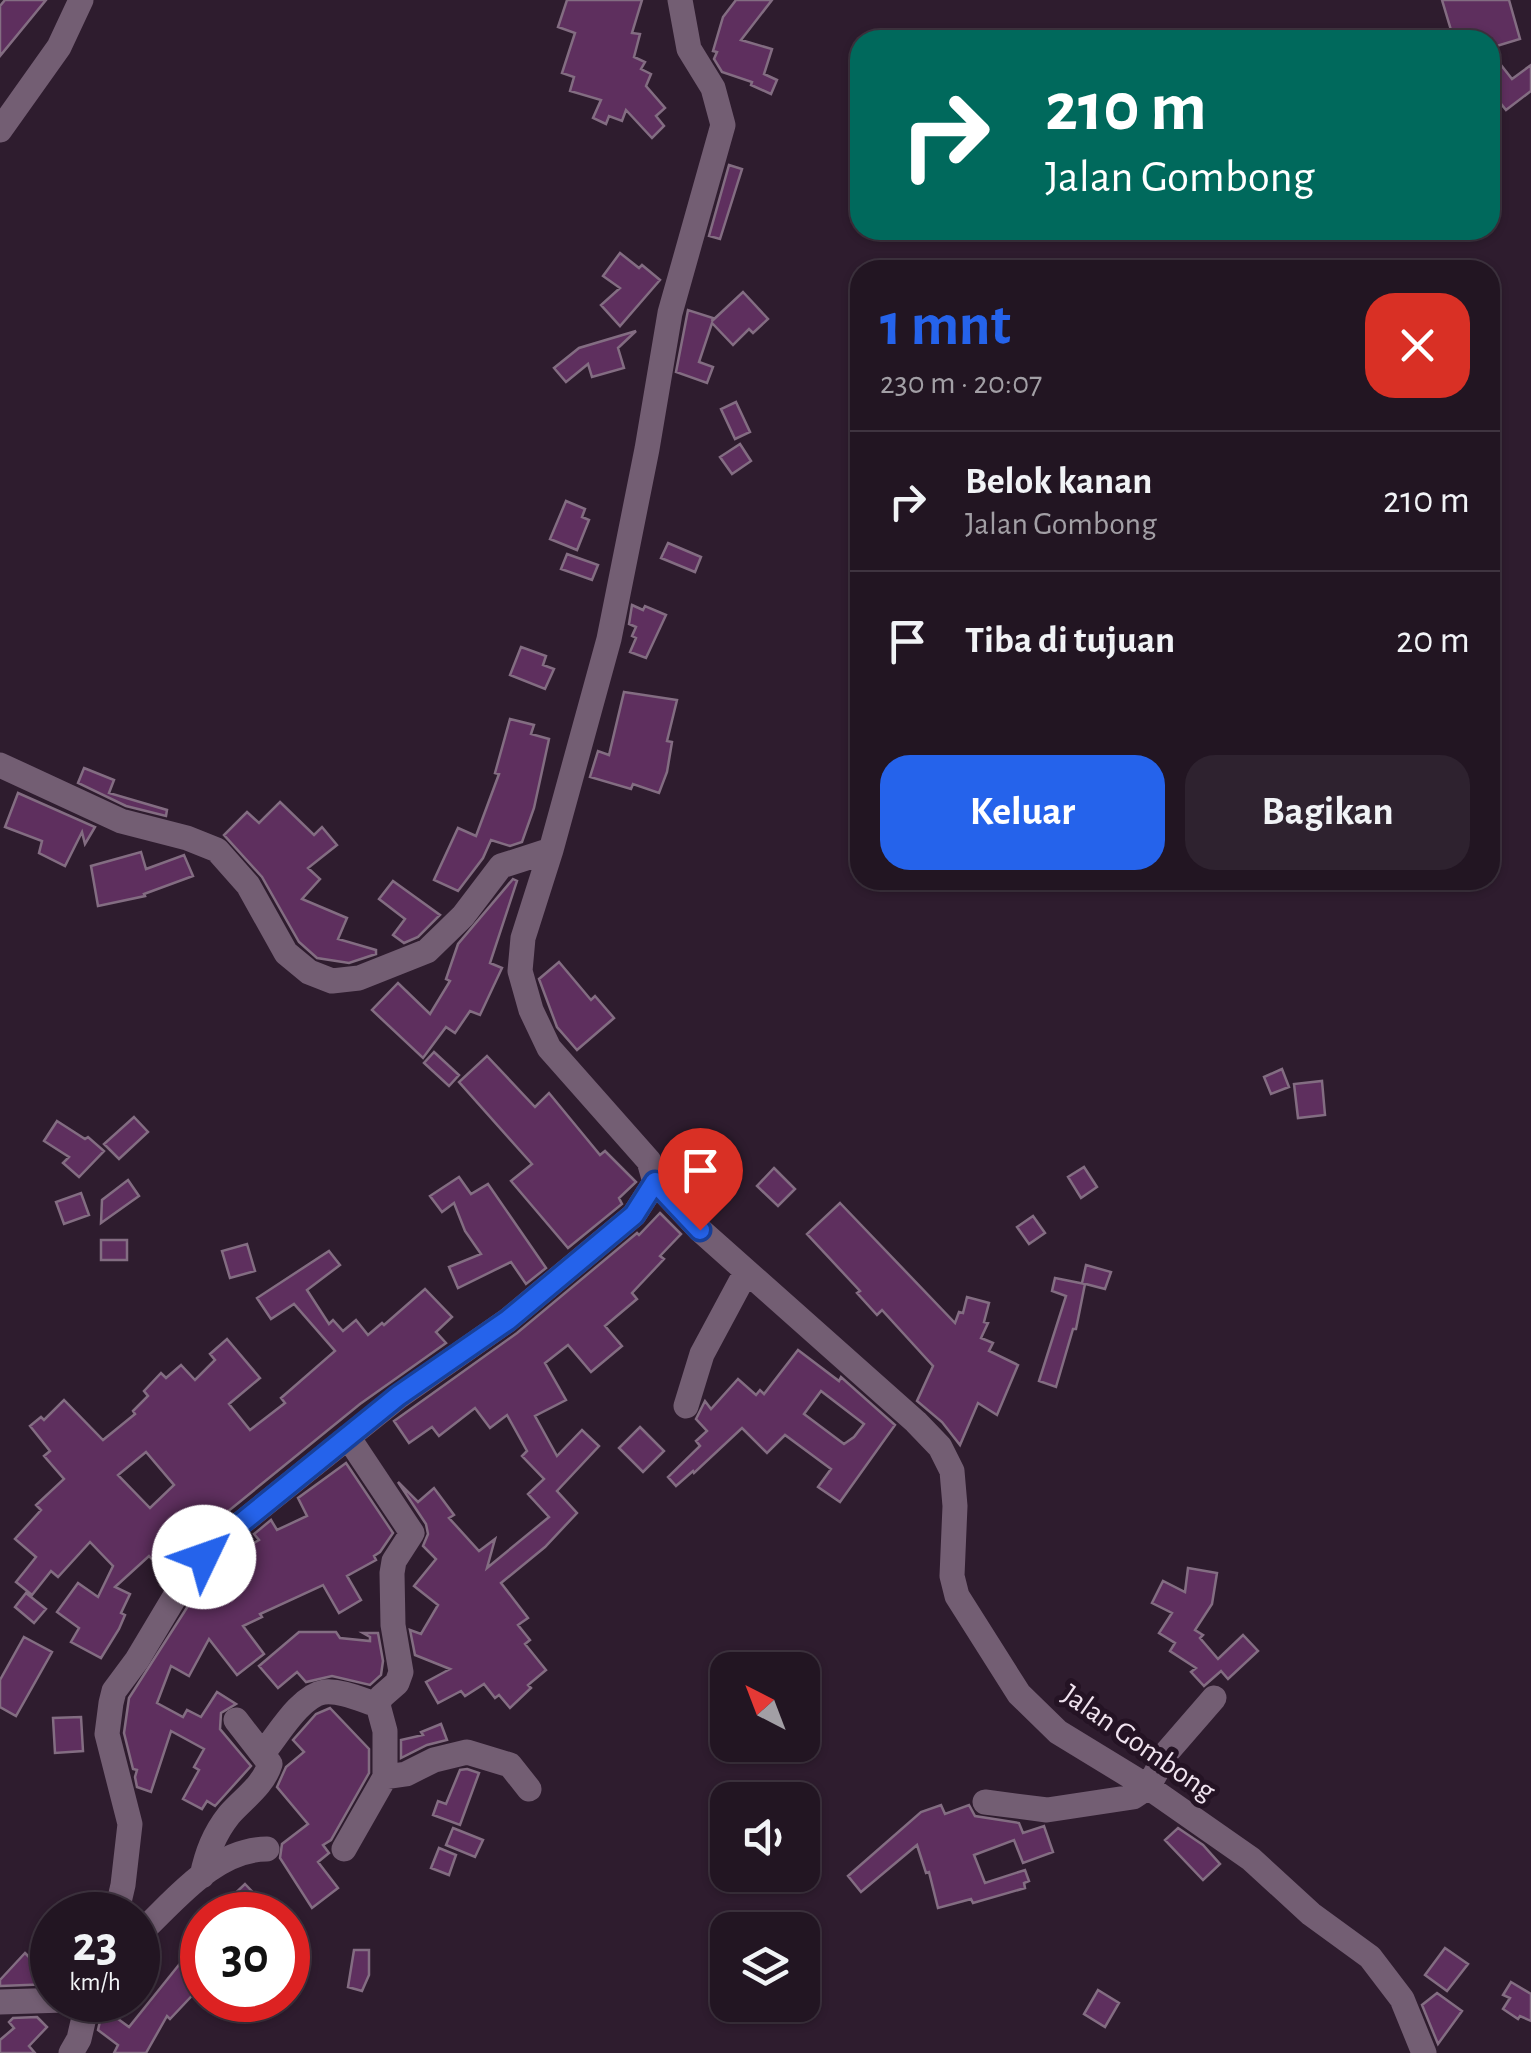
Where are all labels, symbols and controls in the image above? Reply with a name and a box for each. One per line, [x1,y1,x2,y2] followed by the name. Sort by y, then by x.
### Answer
[880,70,1010,200] icon: right
[1045,73,1207,143] text: 210 m
[1045,155,1315,200] text: Jalan Gombong
[1365,293,1470,398] button: close
[880,296,1011,356] text: 1 mnt
[880,367,1042,399] text: 230 m · 20:07
[965,463,1152,501] text: Belok kanan
[880,474,935,529] icon: right
[1383,482,1470,520] text: 210 m
[965,508,1157,540] text: Jalan Gombong
[880,614,935,669] icon: arrive
[965,622,1175,660] text: Tiba di tujuan
[1396,622,1470,660] text: 20 m
[880,755,1165,870] button: Keluar
[1185,755,1470,870] button: Bagikan
[658,1128,743,1231] pin
[673,1143,728,1198] icon: arrive
[152,1505,256,1609] position arrow
[710,1652,820,1762] north arrow
[710,1652,820,2022] map controls
[1056,1679,1221,1807] street label: Jalan Gombong
[710,1782,820,1892] button: sound
[180,1892,310,2022] speed limit sign: 30
[710,1912,820,2022] button: layers
[72,1920,118,1970] text: 23
[69,1970,121,1995] text: km/h

